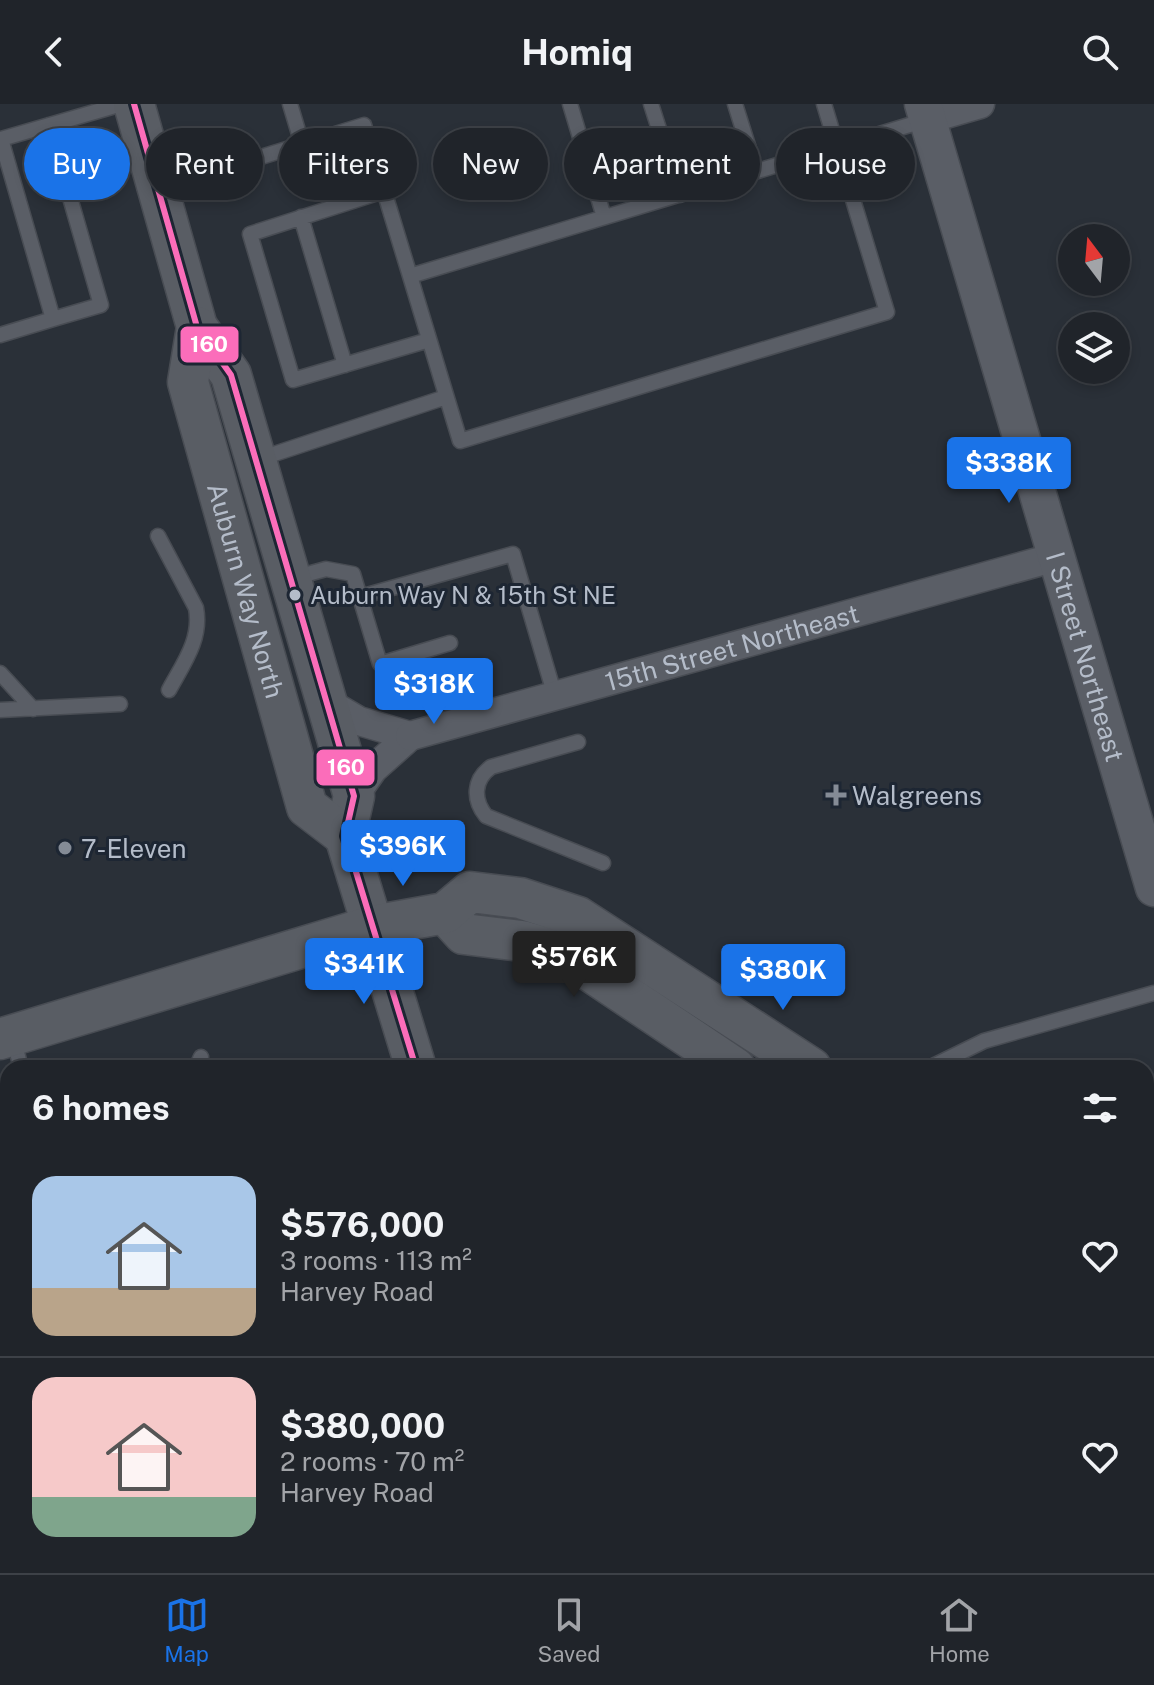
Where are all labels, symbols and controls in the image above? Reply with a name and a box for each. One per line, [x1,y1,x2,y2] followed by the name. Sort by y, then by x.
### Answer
[32,30,76,74] icon: back
[1078,30,1122,74] icon: search
[521,31,633,73] text: Homiq
[24,128,130,200] chip: Buy
[146,128,263,200] chip: Rent
[279,128,417,200] chip: Filters
[433,128,548,200] chip: New
[564,128,760,200] chip: Apartment
[776,128,915,200] chip: House
[1058,224,1130,296] north arrow
[1058,224,1130,384] map controls
[1058,312,1130,384] button: layers
[179,325,240,364] line badge: 160
[190,331,228,357] text: 160
[953,437,1065,505] pin: $338K
[965,447,1053,478] text: $338K
[201,479,291,701] street label: Auburn Way North
[1040,548,1131,765] street label: I Street Northeast
[310,581,616,609] place label: Auburn Way N & 15th St NE
[287,587,303,603] marker: Auburn Way N & 15th St NE
[602,597,862,697] street label: 15th Street Northeast
[378,658,490,726] pin: $318K
[393,668,475,699] text: $318K
[315,748,376,787] line badge: 160
[327,754,365,780] text: 160
[852,780,982,811] place label: Walgreens
[827,786,845,804] marker: Walgreens
[347,820,459,888] pin: $396K
[359,830,447,861] text: $396K
[81,833,187,864] place label: 7-Eleven
[56,839,74,857] marker: 7-Eleven
[518,931,630,999] pin: $576K
[308,938,420,1006] pin: $341K
[530,941,618,972] text: $576K
[727,944,839,1012] pin: $380K
[323,948,405,979] text: $341K
[739,954,827,985] text: $380K
[1078,1086,1122,1130] icon: filters
[32,1088,170,1128] text: 6 homes
[280,1205,444,1245] text: $576,000
[96,1208,192,1304] icon: home
[1078,1234,1122,1278] icon: heart
[280,1245,472,1276] text: 3 rooms · 113 m²
[280,1276,434,1307] text: Harvey Road
[280,1406,445,1446] text: $380,000
[96,1409,192,1505] icon: home
[1078,1435,1122,1479] icon: heart
[280,1446,464,1477] text: 2 rooms · 70 m²
[280,1477,434,1508] text: Harvey Road
[164,1593,209,1667] tab: Map
[538,1593,600,1667] tab: Saved
[929,1593,990,1667] tab: Home

